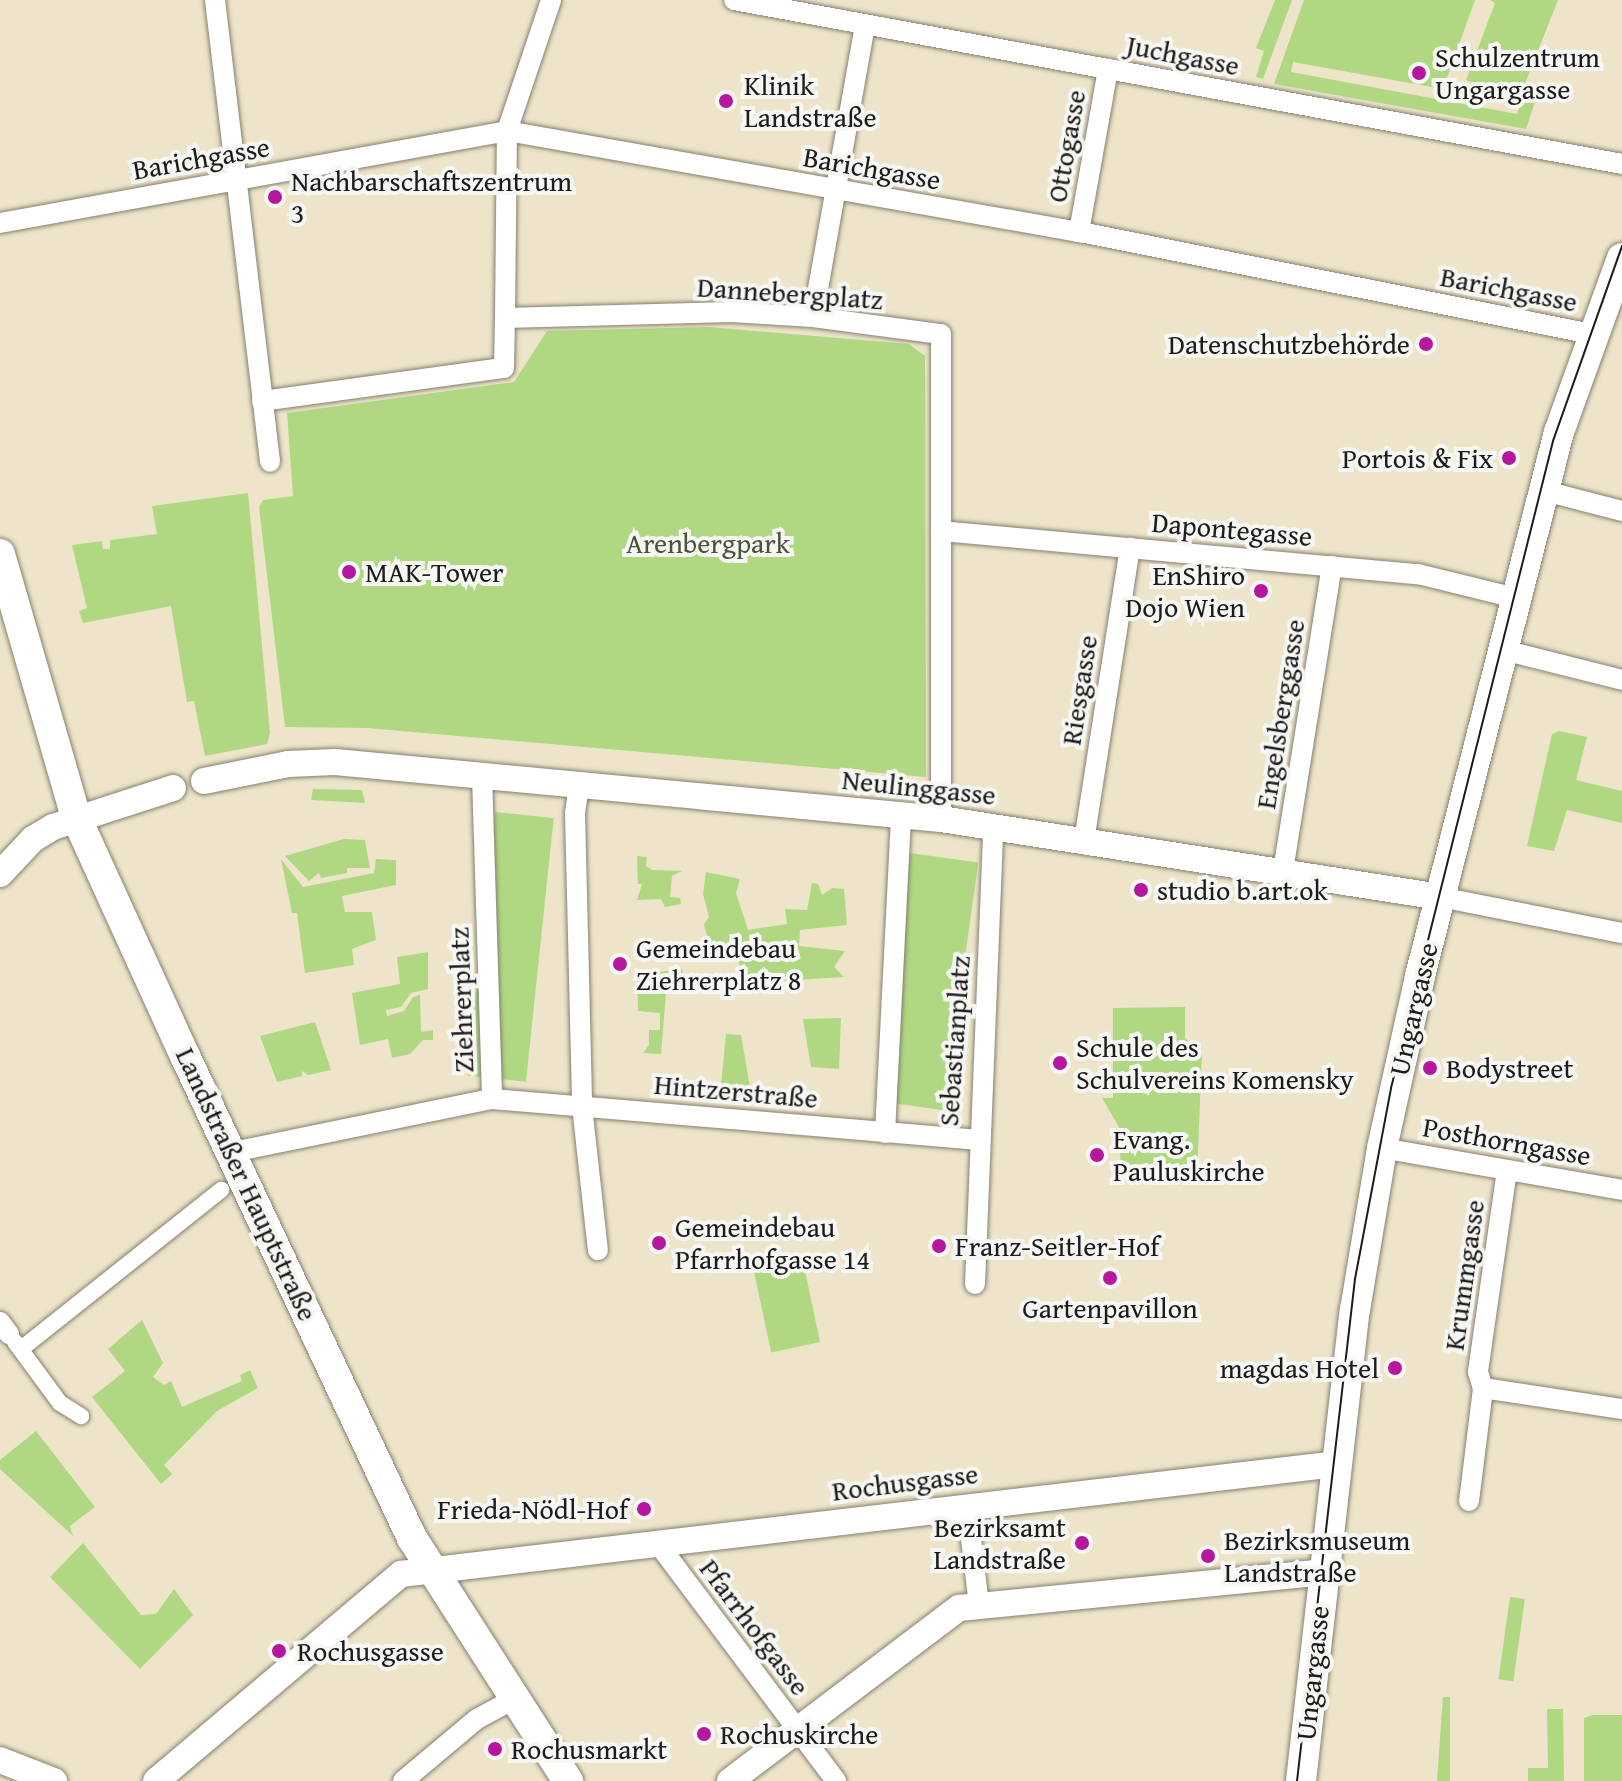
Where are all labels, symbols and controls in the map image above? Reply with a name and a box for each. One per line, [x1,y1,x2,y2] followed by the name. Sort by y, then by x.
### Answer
[1124,28,1242,82] street label: Juchgasse
[1435,40,1600,106] place label: Schulzentrum Ungargasse
[1410,64,1428,82] marker: Schulzentrum Ungargasse
[744,68,877,134] place label: Klinik Landstraße
[1040,87,1092,205] street label: Ottogasse
[715,90,737,112] marker: Klinik Landstraße
[130,129,272,187] street label: Barichgasse
[801,139,943,197] street label: Barichgasse
[291,164,572,230] place label: Nachbarschaftszentrum 3
[266,188,284,206] marker: Nachbarschaftszentrum 3
[1438,259,1580,319] street label: Barichgasse
[696,270,884,316] street label: Dannebergplatz
[1168,327,1410,361] place label: Datenschutzbehörde
[1417,335,1435,353] marker: Datenschutzbehörde
[1342,441,1493,475] place label: Portois & Fix
[1500,449,1518,467] marker: Portois & Fix
[1150,505,1314,553] street label: Dapontegasse
[626,526,790,560] park label: Arenbergpark
[365,555,504,589] place label: MAK-Tower
[1125,558,1245,624] place label: EnShiro Dojo Wien
[340,563,358,581] marker: MAK-Tower
[1252,582,1270,600] marker: EnShiro Dojo Wien
[1248,617,1312,811] street label: Engelsberggasse
[1054,633,1104,747] street label: Riesgasse
[840,762,998,812] street label: Neulinggasse
[1157,873,1328,907] place label: studio b.art.ok
[1132,881,1150,899] marker: studio b.art.ok
[442,927,480,1073] street label: Ziehrerplatz
[636,931,801,997] place label: Gemeindebau Ziehrerplatz 8
[1381,939,1445,1079] street label: Ungargasse
[611,955,629,973] marker: Gemeindebau Ziehrerplatz 8
[931,955,977,1127] street label: Sebastianplatz
[1076,1030,1354,1096] place label: Schule des Schulvereins Komensky
[169,1042,325,1326] street label: Landstraßer Hauptstraße
[1446,1051,1573,1085] place label: Bodystreet
[1051,1054,1069,1072] marker: Schule des Schulvereins Komensky
[1421,1059,1439,1077] marker: Bodystreet
[653,1067,819,1115] street label: Hintzerstraße
[1420,1110,1594,1172] street label: Posthorngasse
[1113,1122,1265,1188] place label: Evang. Pauluskirche
[1088,1146,1106,1164] marker: Evang. Pauluskirche
[1437,1198,1491,1352] street label: Krummgasse
[675,1210,870,1276] place label: Gemeindebau Pfarrhofgasse 14
[955,1229,1159,1263] place label: Franz-Seitler-Hof
[650,1234,668,1252] marker: Gemeindebau Pfarrhofgasse 14
[930,1237,948,1255] marker: Franz-Seitler-Hof
[1101,1269,1119,1287] marker: Gartenpavillon
[1022,1291,1198,1325] place label: Gartenpavillon
[1220,1351,1379,1385] place label: magdas Hotel
[1386,1359,1404,1377] marker: magdas Hotel
[830,1456,980,1508] street label: Rochusgasse
[437,1492,628,1526] place label: Frieda-Nödl-Hof
[635,1500,653,1518] marker: Frieda-Nödl-Hof
[933,1510,1066,1576] place label: Bezirksamt Landstraße
[1224,1523,1410,1589] place label: Bezirksmuseum Landstraße
[1073,1534,1091,1552] marker: Bezirksamt Landstraße
[1199,1547,1217,1565] marker: Bezirksmuseum Landstraße
[693,1552,817,1702] street label: Pfarrhofgasse
[1288,1604,1336,1742] street label: Ungargasse
[297,1634,444,1668] place label: Rochusgasse
[268,1640,290,1662] marker: Rochusgasse
[720,1717,878,1751] place label: Rochuskirche
[695,1725,713,1743] marker: Rochuskirche
[511,1732,667,1766] place label: Rochusmarkt
[486,1740,504,1758] marker: Rochusmarkt

